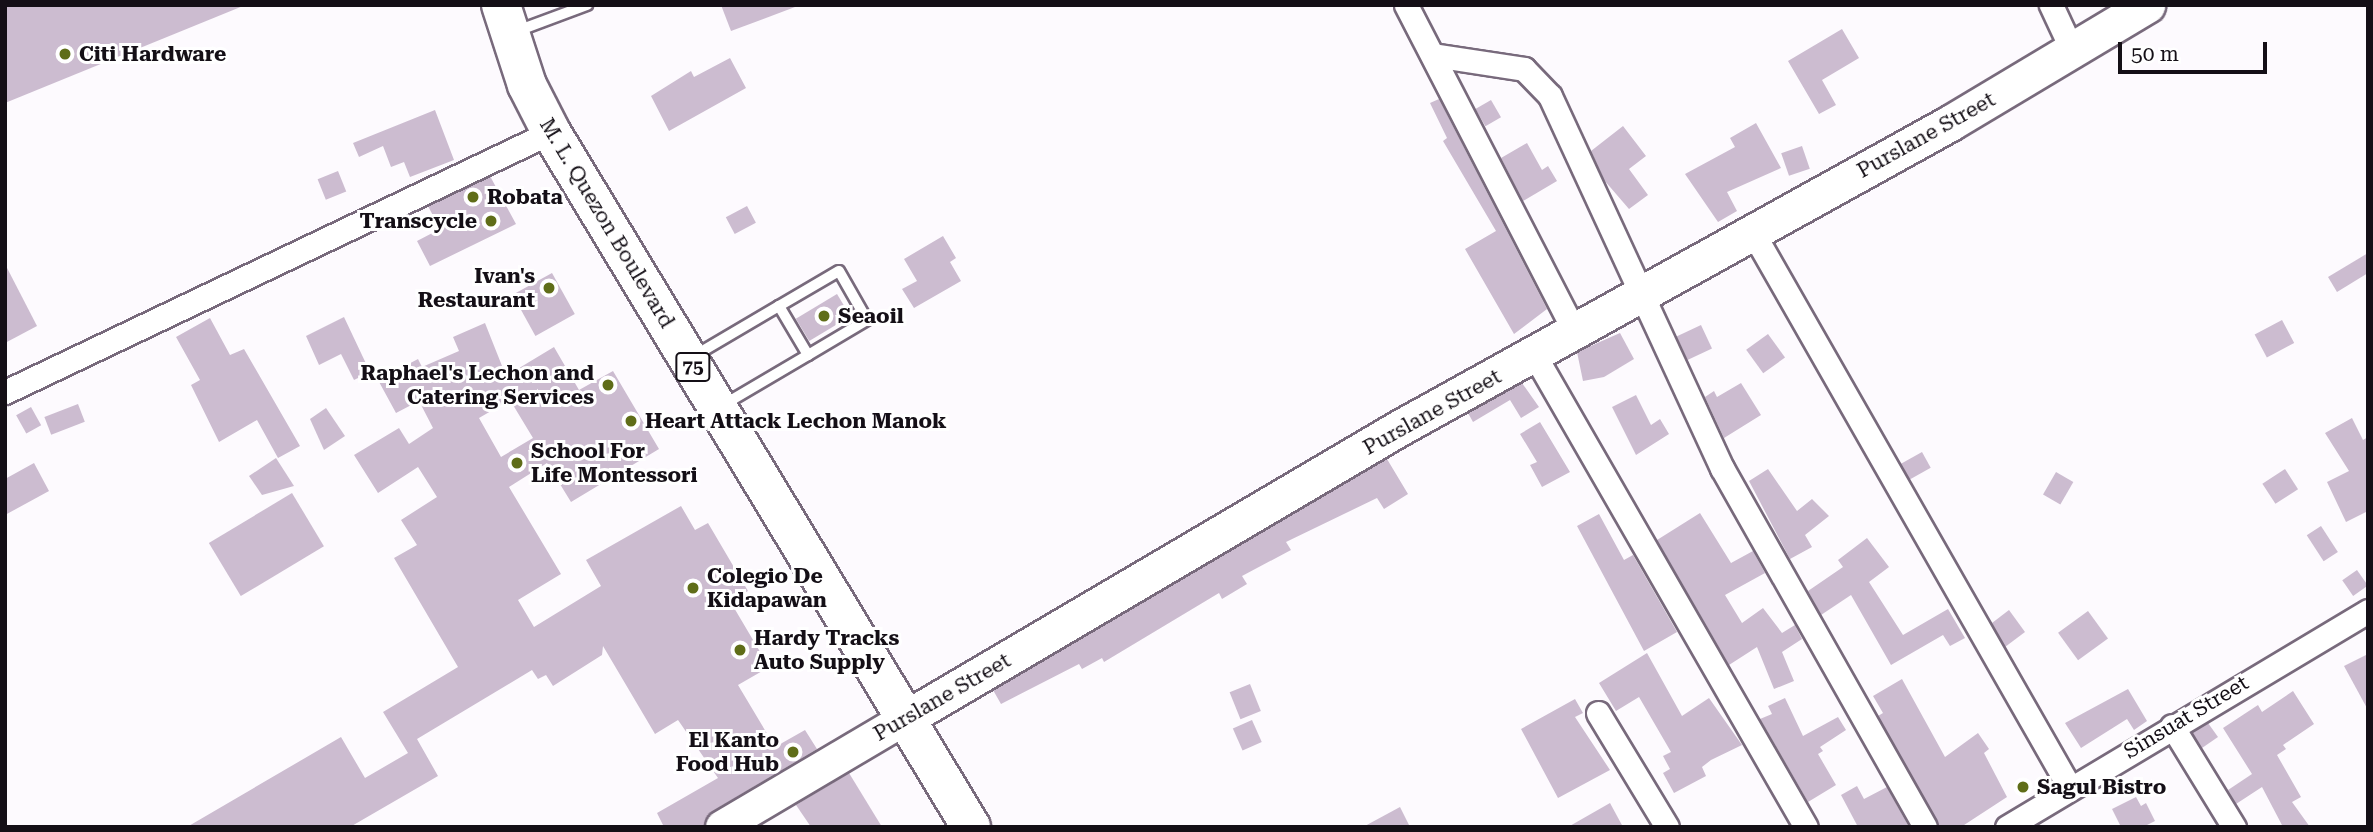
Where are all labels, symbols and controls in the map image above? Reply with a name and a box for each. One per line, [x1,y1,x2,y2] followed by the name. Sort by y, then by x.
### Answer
[2121,28,2270,72] scale bar
[79,41,226,67] place label: Citi Hardware
[2131,42,2179,66] text: 50 m
[57,46,73,62] marker: Citi Hardware
[1853,87,1999,183] street label: Purslane Street
[534,113,680,333] street label: M. L. Quezon Boulevard
[487,184,563,210] place label: Robata
[465,189,481,205] marker: Robata
[359,208,477,234] place label: Transcycle
[483,213,499,229] marker: Transcycle
[418,263,535,313] place label: Ivan's Restaurant
[541,280,557,296] marker: Ivan's Restaurant
[838,303,904,329] place label: Seaoil
[816,308,832,324] marker: Seaoil
[674,352,712,382] road number: 75
[361,360,594,410] place label: Raphael's Lechon and Catering Services
[1359,364,1505,460] street label: Purslane Street
[600,377,616,393] marker: Raphael's Lechon and Catering Services
[645,408,947,434] place label: Heart Attack Lechon Manok
[623,413,639,429] marker: Heart Attack Lechon Manok
[531,438,698,488] place label: School For Life Montessori
[509,455,525,471] marker: School For Life Montessori
[707,563,827,613] place label: Colegio De Kidapawan
[685,580,701,596] marker: Colegio De Kidapawan
[754,625,899,675] place label: Hardy Tracks Auto Supply
[732,642,748,658] marker: Hardy Tracks Auto Supply
[869,648,1015,746] street label: Purslane Street
[2119,670,2253,764] street label: Sinsuat Street
[676,727,779,777] place label: El Kanto Food Hub
[785,744,801,760] marker: El Kanto Food Hub
[2037,774,2166,800] place label: Sagul Bistro
[2015,779,2031,795] marker: Sagul Bistro

